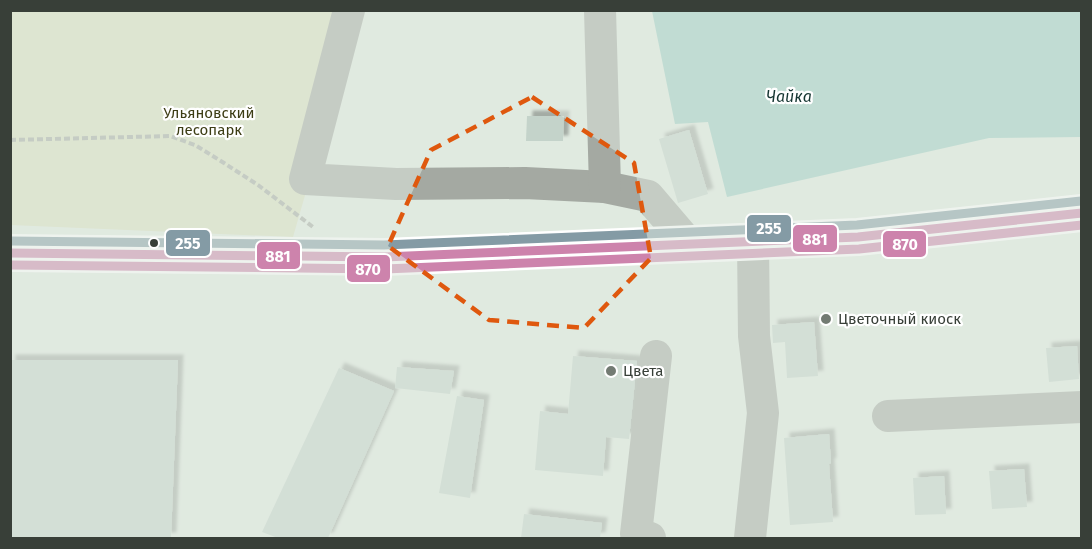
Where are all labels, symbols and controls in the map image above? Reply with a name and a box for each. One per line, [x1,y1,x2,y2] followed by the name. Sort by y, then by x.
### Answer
[766,87,812,106] water label: Чайка
[164,104,254,139] park label: Ульяновский лесопарк
[746,214,792,243] line badge: 255
[756,219,782,238] text: 255
[792,224,838,253] line badge: 881
[165,229,211,257] line badge: 255
[802,230,828,249] text: 881
[882,230,927,258] line badge: 870
[175,234,201,253] text: 255
[892,235,918,254] text: 870
[148,237,160,249] unlabelled marker
[256,241,301,270] line badge: 881
[265,247,291,266] text: 881
[346,254,391,283] line badge: 870
[355,260,381,279] text: 870
[838,310,961,328] place label: Цветочный киоск
[819,312,833,326] marker: Цветочный киоск
[623,362,664,380] place label: Цвета
[604,364,618,378] marker: Цвета

